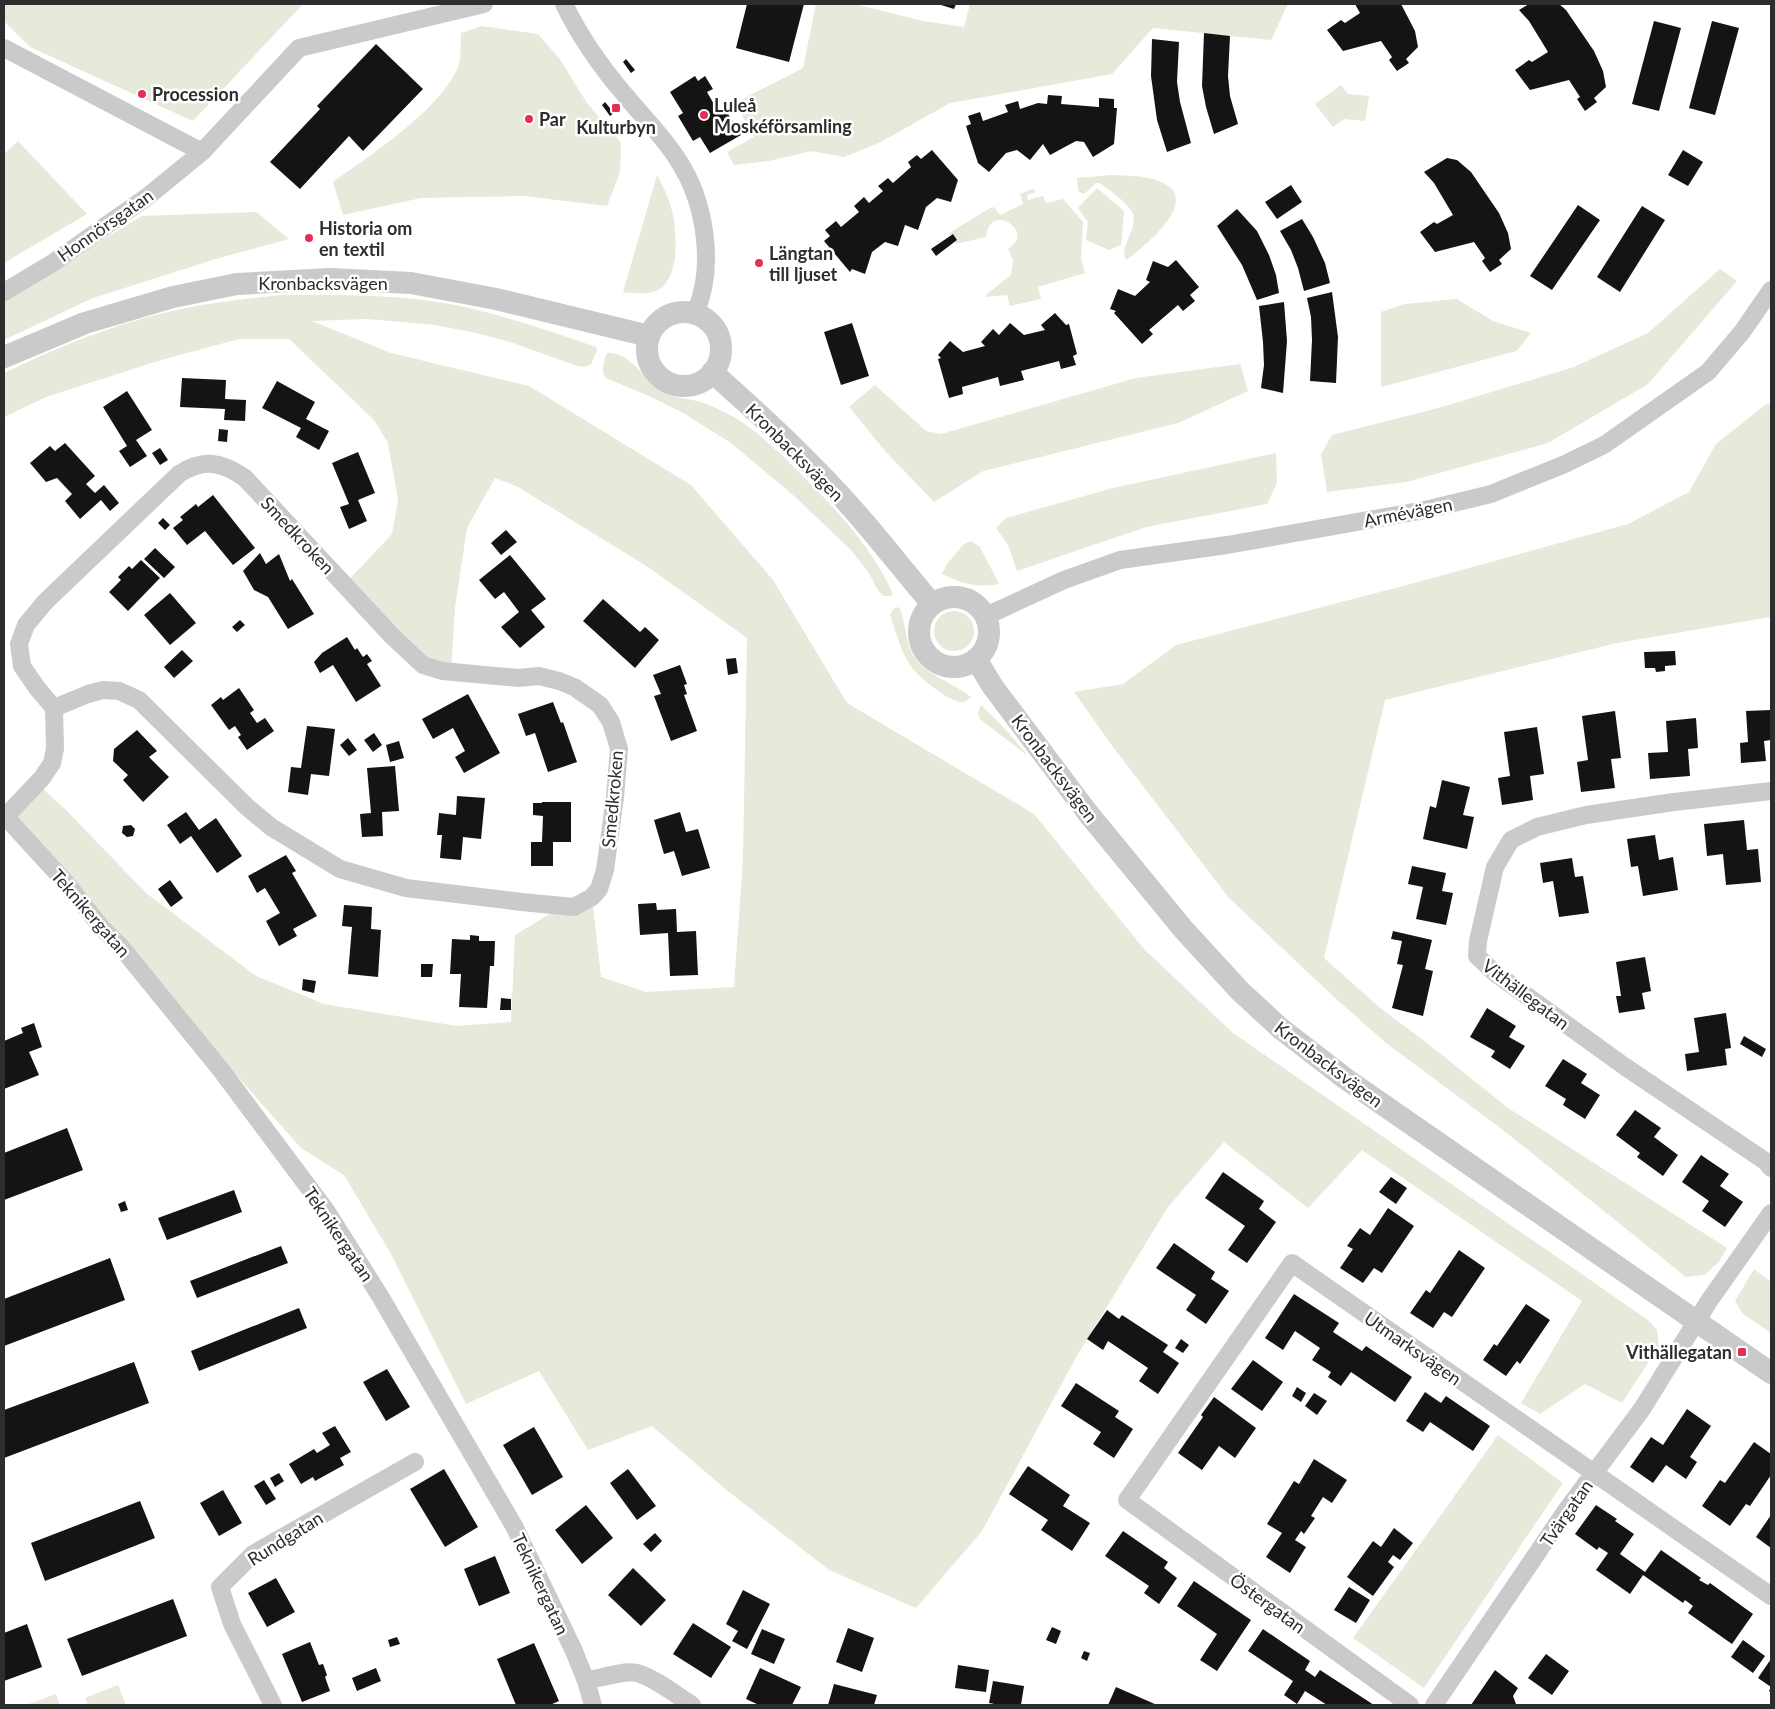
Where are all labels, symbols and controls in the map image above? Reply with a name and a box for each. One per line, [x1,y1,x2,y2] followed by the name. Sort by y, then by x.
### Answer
[152,83,239,105] place label: Procession
[136,88,148,100] marker: Procession
[714,94,852,137] place label: Luleå Moskéförsamling
[610,102,622,114] marker: Kulturbyn
[539,108,566,130] place label: Par
[698,109,710,121] marker: Luleå Moskéförsamling
[523,113,535,125] marker: Par
[576,116,656,138] place label: Kulturbyn
[53,184,157,266] street label: Honnörsgatan
[319,217,412,260] place label: Historia om en textil
[303,232,315,244] marker: Historia om en textil
[769,242,838,285] place label: Längtan till ljuset
[753,257,765,269] marker: Längtan till ljuset
[258,272,388,294] street label: Kronbacksvägen
[741,398,849,506] street label: Kronbacksvägen
[257,492,339,578] street label: Smedkroken
[1362,493,1454,531] street label: Armévägen
[1007,710,1103,826] street label: Kronbacksvägen
[597,749,627,849] street label: Smedkroken
[47,864,135,962] street label: Teknikergatan
[1478,954,1574,1034] street label: Vithällegatan
[1271,1016,1387,1112] street label: Kronbacksvägen
[299,1182,379,1286] street label: Teknikergatan
[1360,1306,1466,1390] street label: Utmarksvägen
[1625,1341,1732,1363] place label: Vithällegatan
[1736,1346,1748,1358] marker: Vithällegatan
[1535,1475,1597,1551] street label: Tvärgatan
[243,1506,327,1570] street label: Rundgatan
[508,1530,574,1638] street label: Teknikergatan
[1226,1568,1310,1638] street label: Östergatan

